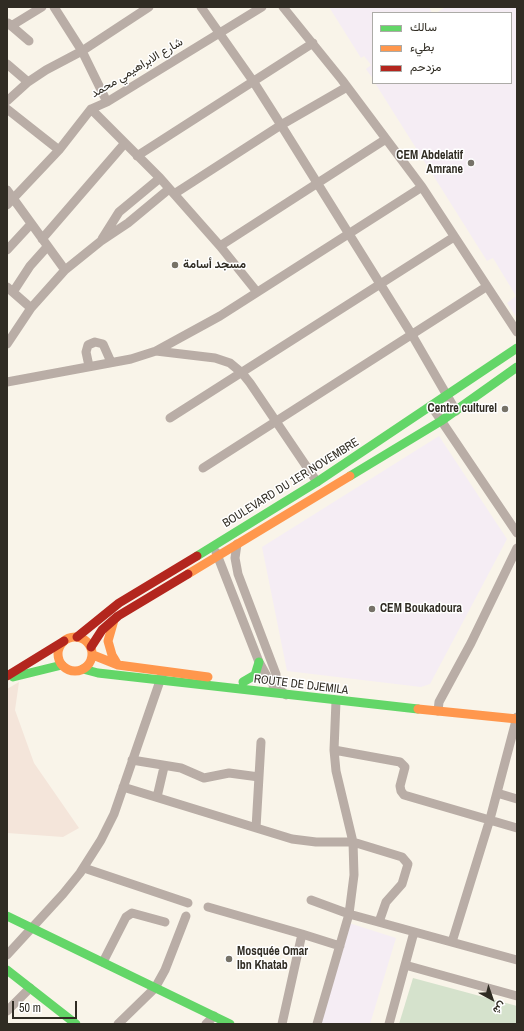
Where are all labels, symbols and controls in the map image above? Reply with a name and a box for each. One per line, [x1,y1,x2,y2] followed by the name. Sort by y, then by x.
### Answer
[372,12,512,84] legend
[410,19,437,35] text: سالك
[88,35,186,101] street label: شارع الابراهيمي محمد
[410,39,434,55] text: بطيء
[410,59,441,75] text: مزدحم
[396,149,463,177] place label: CEM Abdelatif Amrane
[466,158,476,168] marker: CEM Abdelatif Amrane
[183,258,246,272] place label: مسجد أسامة
[170,260,180,270] marker: مسجد أسامة
[428,402,497,416] place label: Centre culturel
[500,404,510,414] marker: Centre culturel
[220,435,362,531] street label: BOULEVARD DU 1ER NOVEMBRE
[380,602,462,616] place label: CEM Boukadoura
[367,604,377,614] marker: CEM Boukadoura
[253,672,349,698] street label: ROUTE DE DJEMILA
[237,945,308,973] place label: Mosquée Omar Ibn Khatab
[224,954,234,964] marker: Mosquée Omar Ibn Khatab
[472,979,512,1019] north arrow
[14,993,79,1019] scale bar
[490,999,509,1018] text: ش
[19,1000,41,1016] text: 50 m

